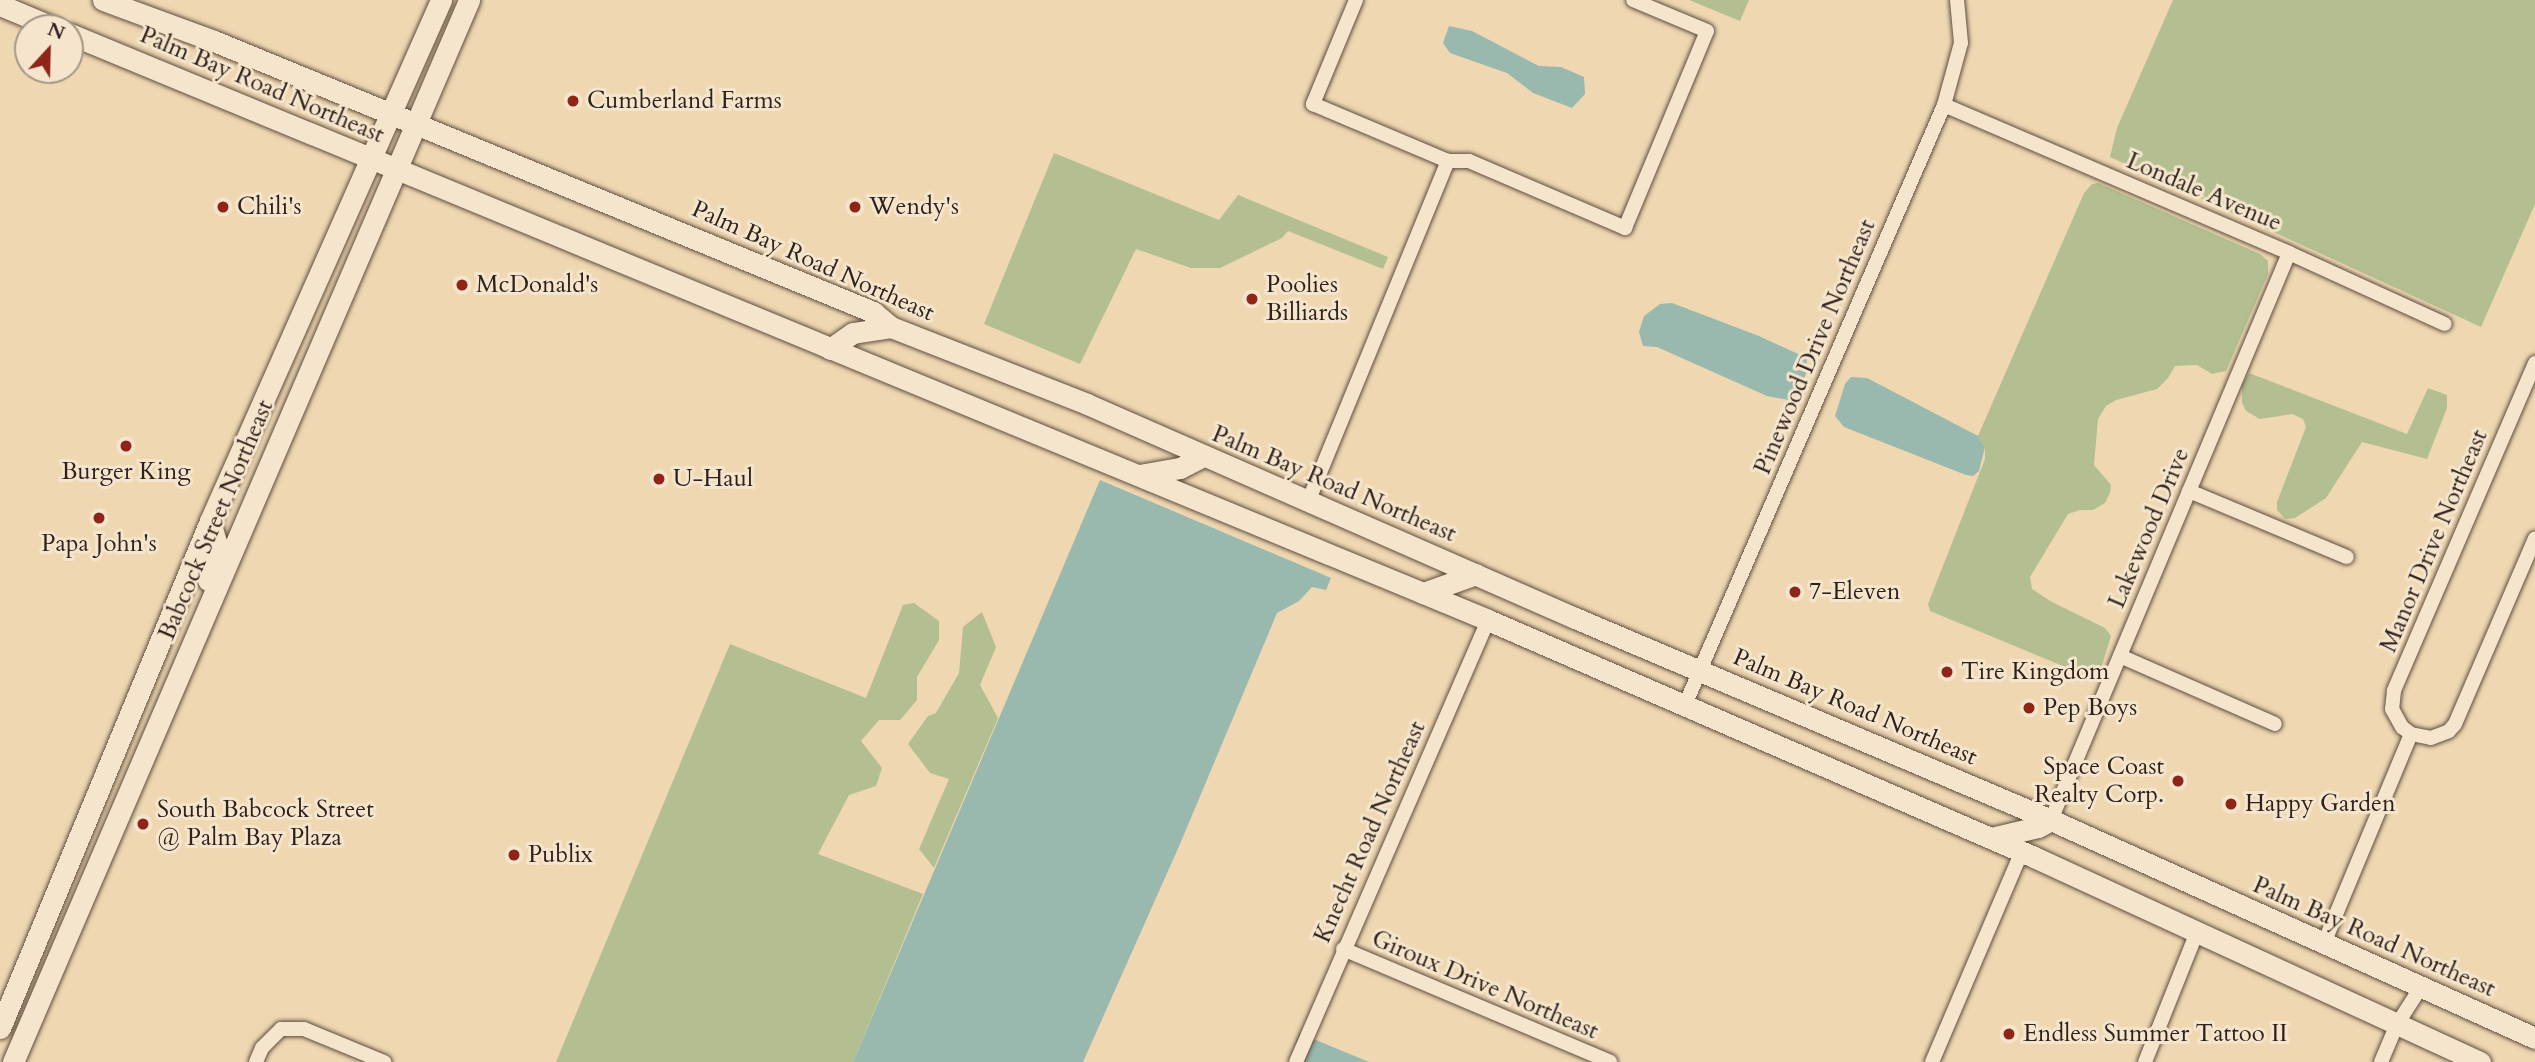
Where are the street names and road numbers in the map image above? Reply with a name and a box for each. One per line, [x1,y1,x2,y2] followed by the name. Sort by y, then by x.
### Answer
[136,21,388,149] street label: Palm Bay Road Northeast
[2122,146,2286,238] street label: Londale Avenue
[687,195,939,327] street label: Palm Bay Road Northeast
[1748,215,1882,479] street label: Pinewood Drive Northeast
[152,396,280,644] street label: Babcock Street Northeast
[1208,420,1460,548] street label: Palm Bay Road Northeast
[2374,425,2494,657] street label: Manor Drive Northeast
[2102,444,2196,612] street label: Lakewood Drive
[1729,643,1981,771] street label: Palm Bay Road Northeast
[1308,717,1432,947] street label: Knecht Road Northeast
[2248,871,2500,1003] street label: Palm Bay Road Northeast
[1367,924,1603,1046] street label: Giroux Drive Northeast

